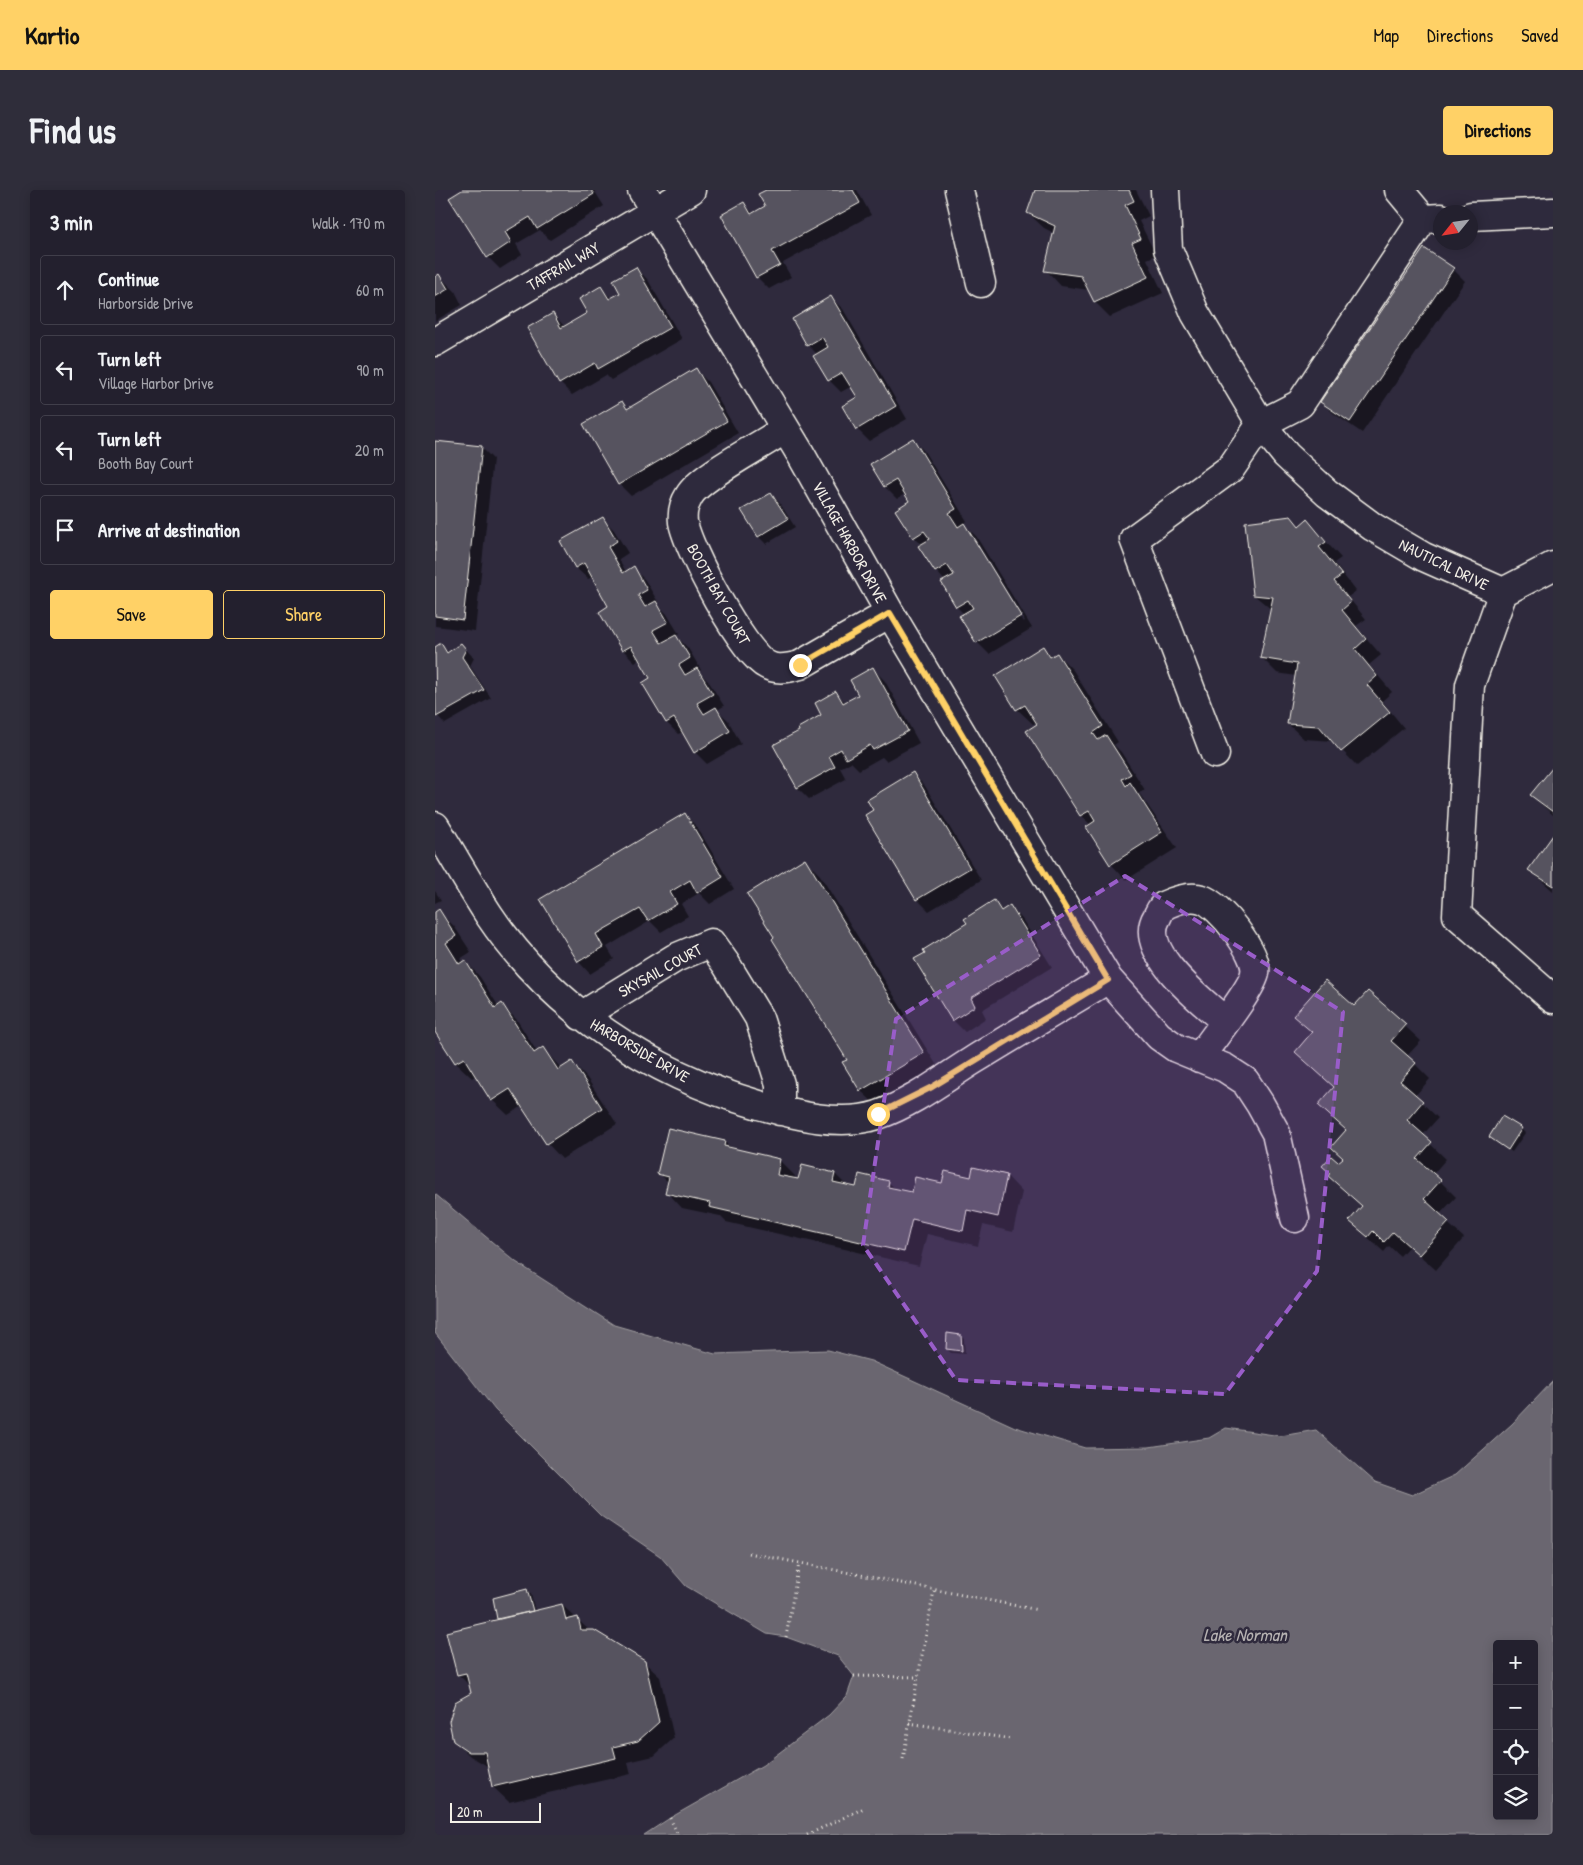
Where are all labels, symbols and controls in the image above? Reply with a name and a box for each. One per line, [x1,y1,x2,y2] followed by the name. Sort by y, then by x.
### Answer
[25,19,80,51] text: Kartio
[1374,23,1399,48] text: Map
[1427,23,1493,48] text: Directions
[1521,23,1558,48] text: Saved
[1443,106,1553,155] button: Directions
[30,107,116,154] text: Find us
[1433,205,1478,250] north arrow
[50,208,93,237] text: 3 min
[312,212,385,234] text: Walk · 170 m
[523,236,603,296] street label: TAFFRAIL WAY
[98,266,159,292] text: Continue
[51,276,79,304] icon: ahead
[356,279,384,301] text: 60 m
[98,292,193,314] text: Harborside Drive
[98,346,161,372] text: Turn left
[51,356,79,384] icon: left
[356,359,384,381] text: 90 m
[98,372,214,394] text: Village Harbor Drive
[98,426,161,452] text: Turn left
[51,436,79,464] icon: left
[355,439,384,461] text: 20 m
[98,452,193,474] text: Booth Bay Court
[807,477,893,607] street label: VILLAGE HARBOR DRIVE
[51,516,79,544] icon: arrive
[98,517,240,543] text: Arrive at destination
[1395,533,1493,595] street label: NAUTICAL DRIVE
[682,539,756,649] street label: BOOTH BAY COURT
[50,590,213,639] button: Save
[223,590,385,639] button: Share
[789,654,812,677] route end
[614,938,706,1002] street label: SKYSAIL COURT
[586,1013,694,1087] street label: HARBORSIDE DRIVE
[867,1103,890,1126] route start
[1203,1622,1289,1647] water label: Lake Norman
[1493,1640,1538,1820] map controls
[1493,1640,1538,1685] button: +
[1493,1685,1538,1730] button: −
[1493,1730,1538,1775] button: locate
[1493,1775,1538,1820] button: layers
[450,1800,541,1823] scale bar
[457,1802,483,1821] text: 20 m

